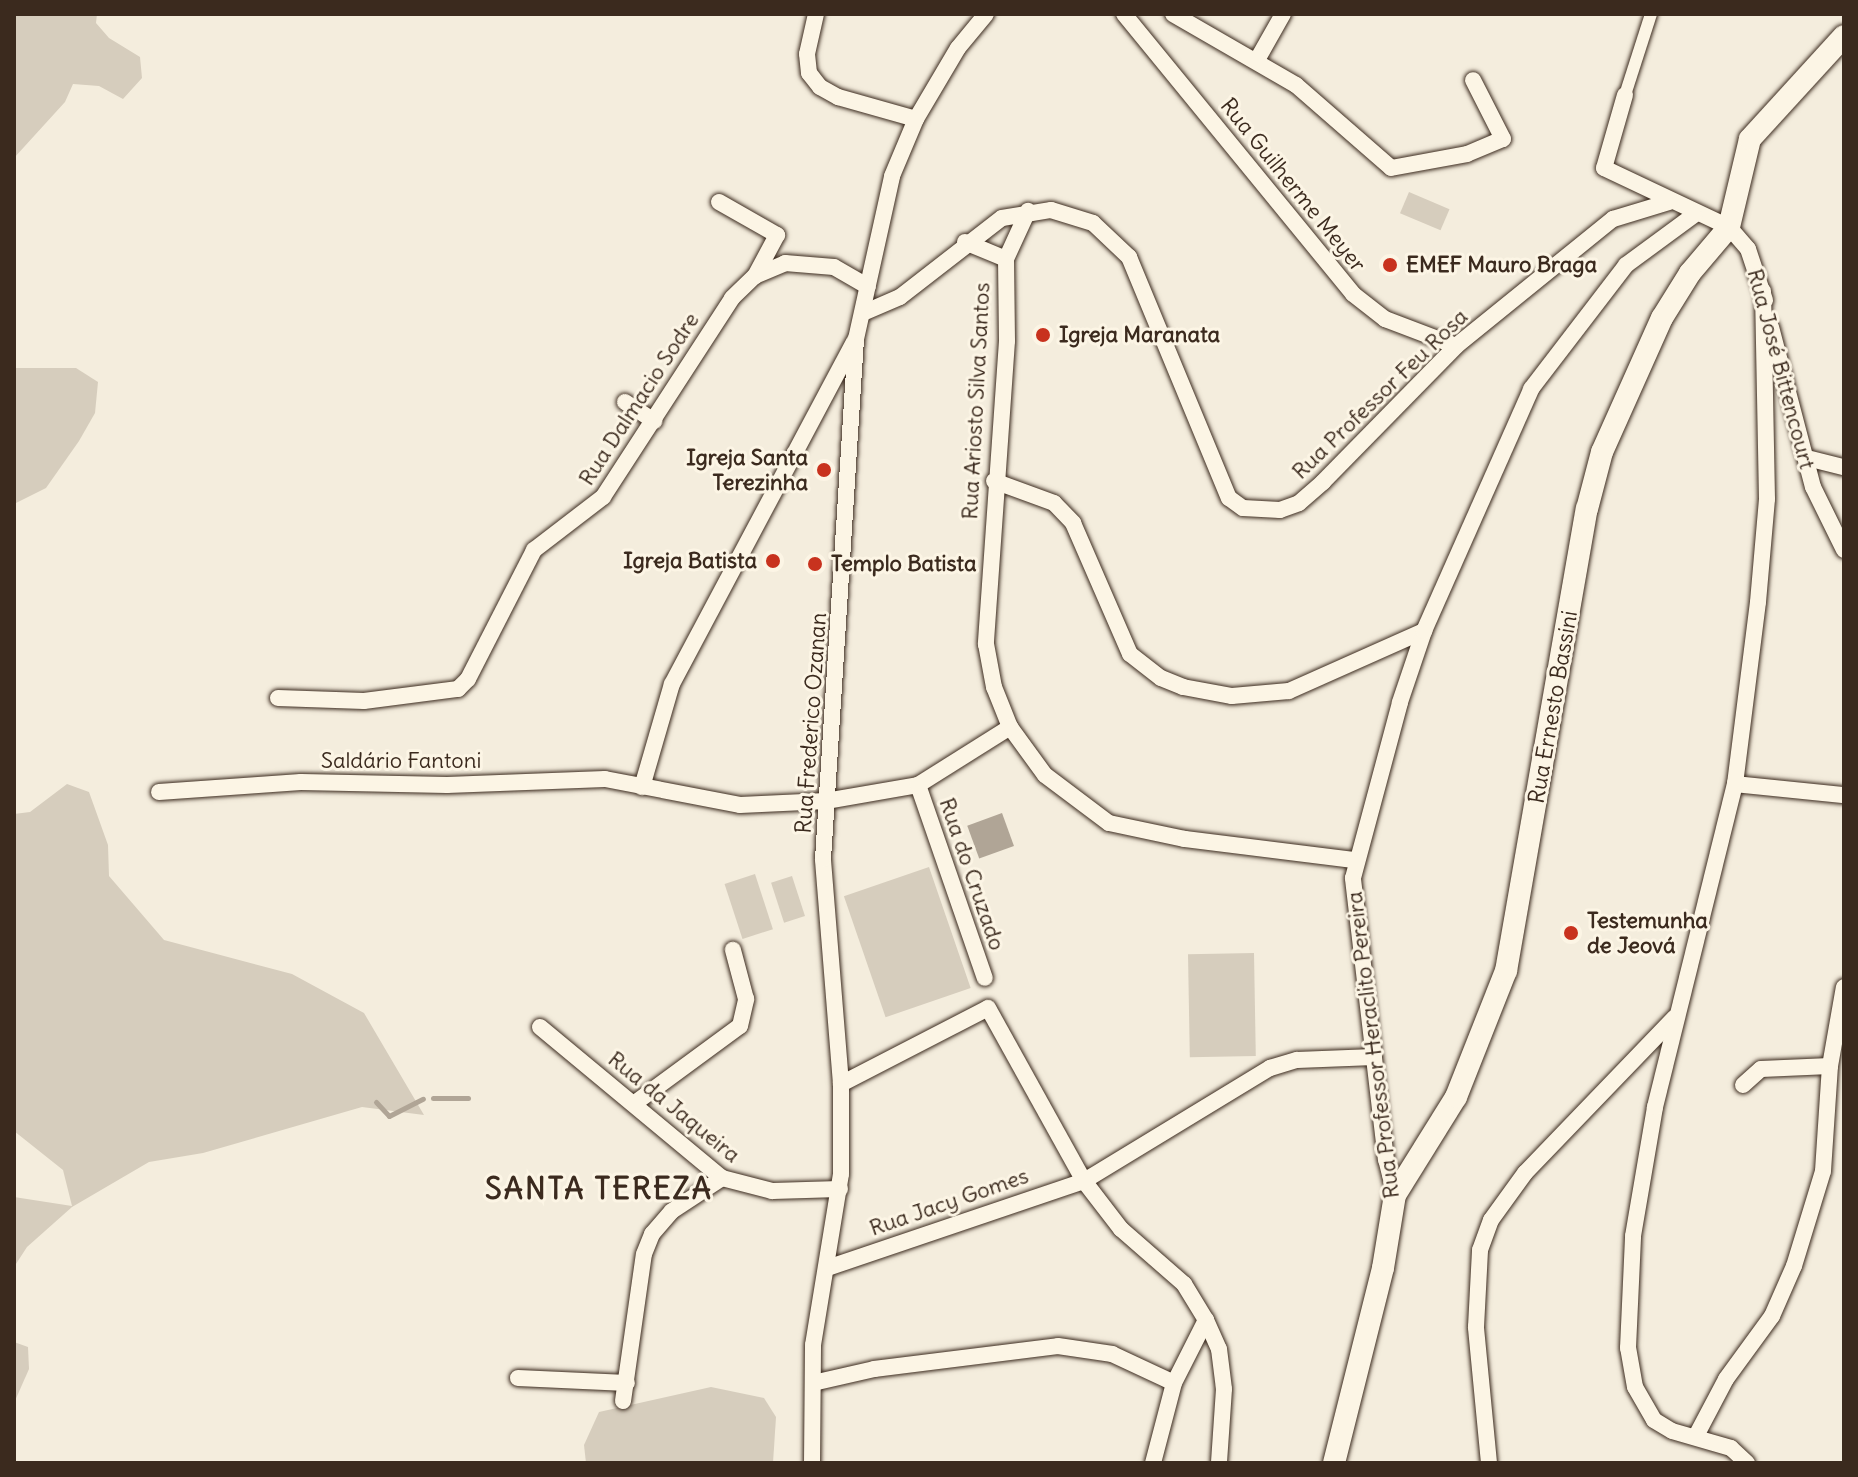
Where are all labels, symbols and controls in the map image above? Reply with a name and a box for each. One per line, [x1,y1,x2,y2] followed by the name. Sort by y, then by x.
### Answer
[1215,93,1371,277] street label: Rua Guilherme Meyer
[1406,252,1597,278] place label: EMEF Mauro Braga
[1381,256,1399,274] marker: EMEF Mauro Braga
[1742,266,1820,472] street label: Rua José Bittencourt
[957,282,995,520] street label: Rua Ariosto Silva Santos
[1287,303,1473,485] street label: Rua Professor Feu Rosa
[573,308,705,490] street label: Rua Dalmacio Sodre
[1059,322,1220,348] place label: Igreja Maranata
[1034,326,1052,344] marker: Igreja Maranata
[686,444,808,496] place label: Igreja Santa Terezinha
[815,461,833,479] marker: Igreja Santa Terezinha
[623,548,757,574] place label: Igreja Batista
[831,551,976,577] place label: Templo Batista
[764,552,782,570] marker: Igreja Batista
[806,555,824,573] marker: Templo Batista
[1523,608,1583,806] street label: Rua Ernesto Bassini
[790,612,832,834] street label: Rua Frederico Ozanan
[321,748,481,774] street label: Saldário Fantoni
[934,794,1010,954] street label: Rua do Cruzado
[1341,890,1405,1200] street label: Rua Professor Heraclito Pereira
[1587,907,1708,958] place label: Testemunha de Jeová
[1562,924,1580,942] marker: Testemunha de Jeová
[603,1046,745,1168] street label: Rua da Jaqueira
[866,1162,1032,1242] street label: Rua Jacy Gomes
[485,1170,713,1206] district label: SANTA TEREZA

